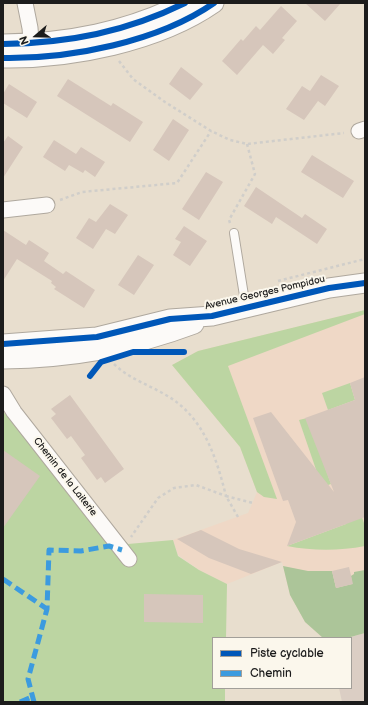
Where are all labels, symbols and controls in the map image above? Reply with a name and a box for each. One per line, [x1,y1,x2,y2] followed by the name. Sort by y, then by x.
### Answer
[16,16,56,56] north arrow
[17,34,32,46] text: N
[204,273,326,313] street label: Avenue Georges Pompidou
[31,435,99,519] street label: Chemin de la Laiterie
[212,637,352,689] legend
[250,646,324,661] text: Piste cyclable
[250,666,292,681] text: Chemin

